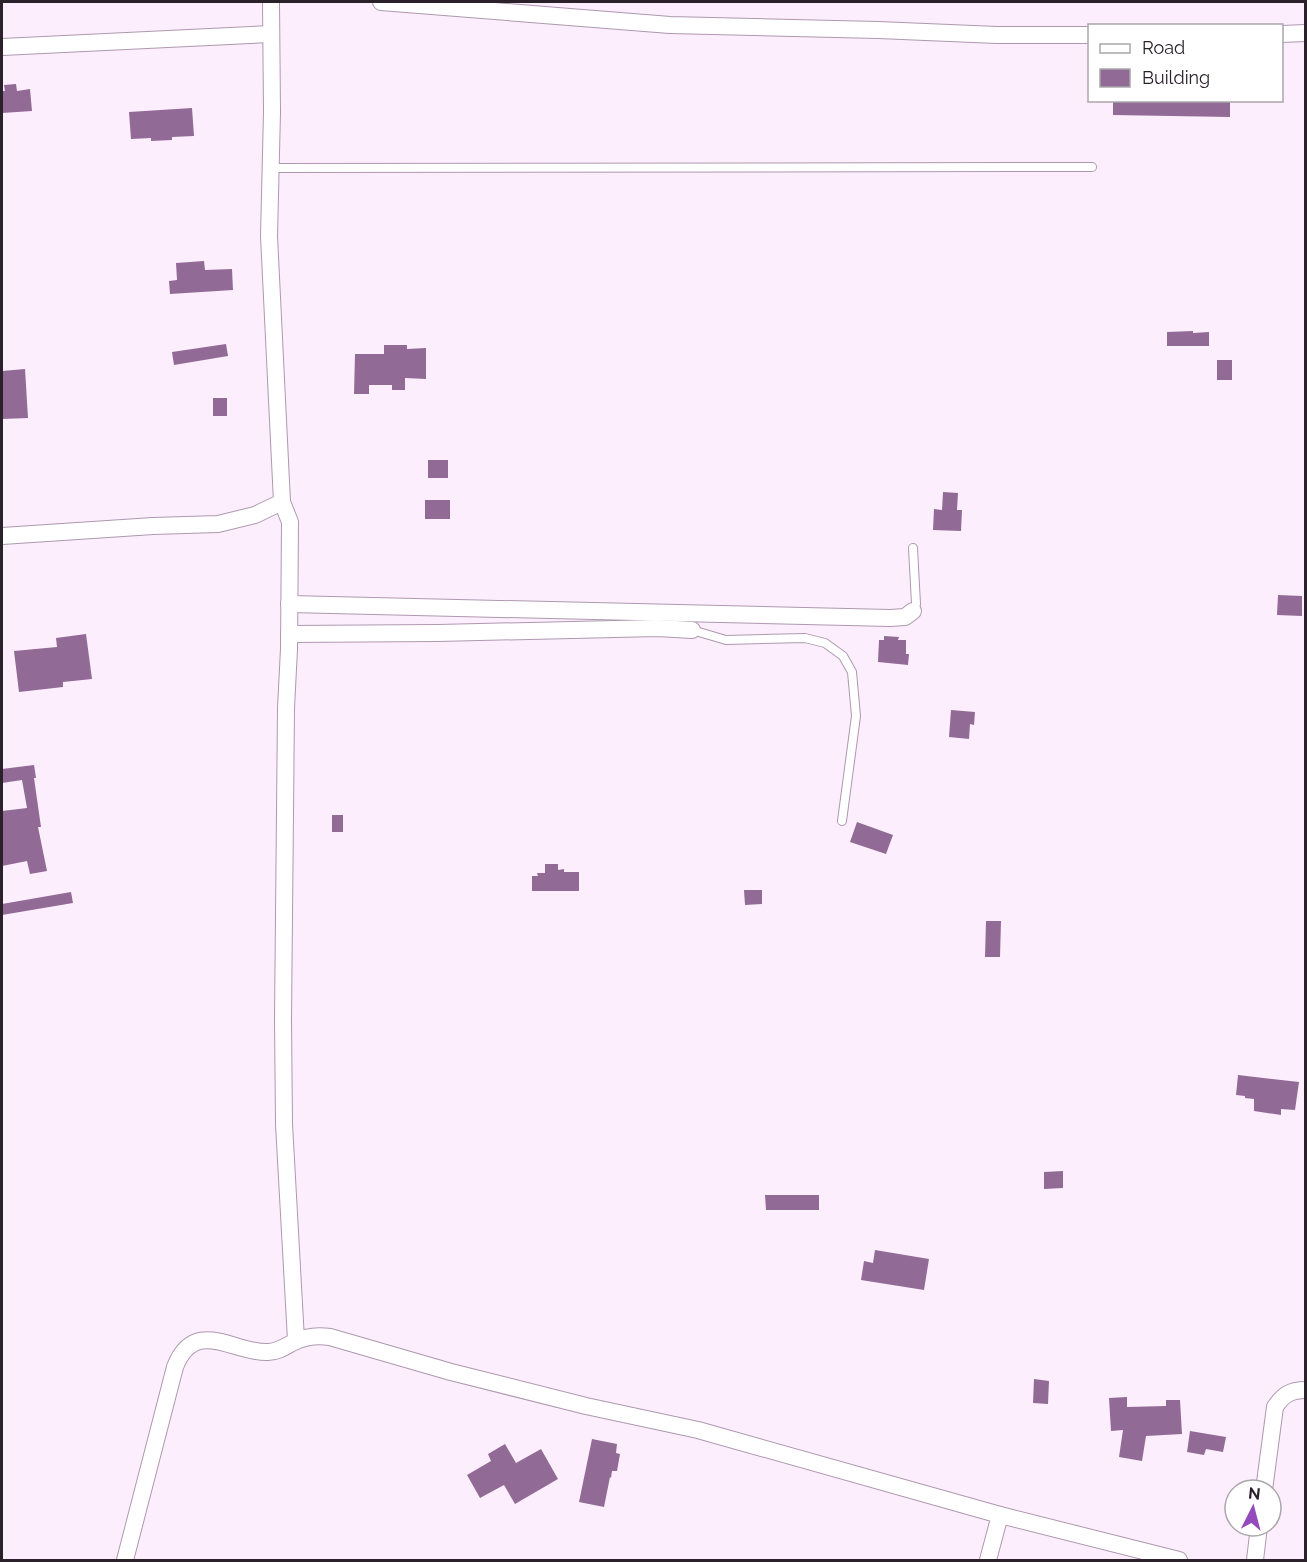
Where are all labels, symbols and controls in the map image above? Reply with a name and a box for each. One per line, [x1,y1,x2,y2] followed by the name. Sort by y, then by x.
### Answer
[1088,24,1283,102] legend
[1142,37,1185,58] text: Road
[1142,67,1210,88] text: Building
[1223,1478,1283,1538] north arrow
[1247,1483,1262,1504] text: N

